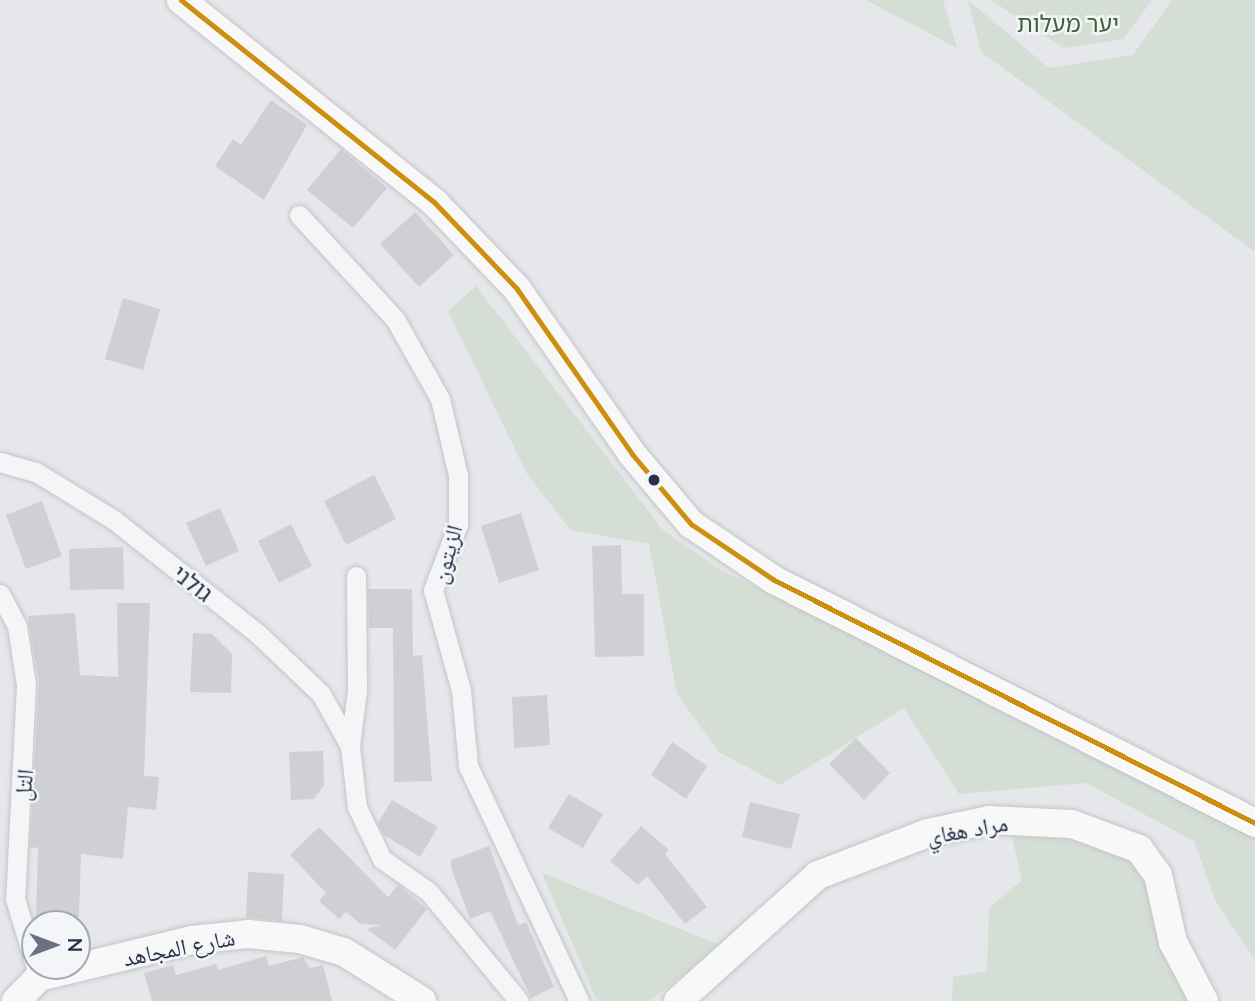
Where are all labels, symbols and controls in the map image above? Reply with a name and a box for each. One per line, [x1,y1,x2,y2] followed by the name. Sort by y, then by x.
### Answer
[1017,9,1119,37] park label: יער מעלות
[647,473,661,487] unlabelled marker
[424,521,468,587] street label: الزيتون
[168,559,218,607] street label: גולני
[8,768,38,802] street label: التل
[924,808,1010,850] street label: مراد هغاي
[21,910,91,980] north arrow
[121,923,237,971] street label: شارع المجاهد
[64,938,87,952] text: N

